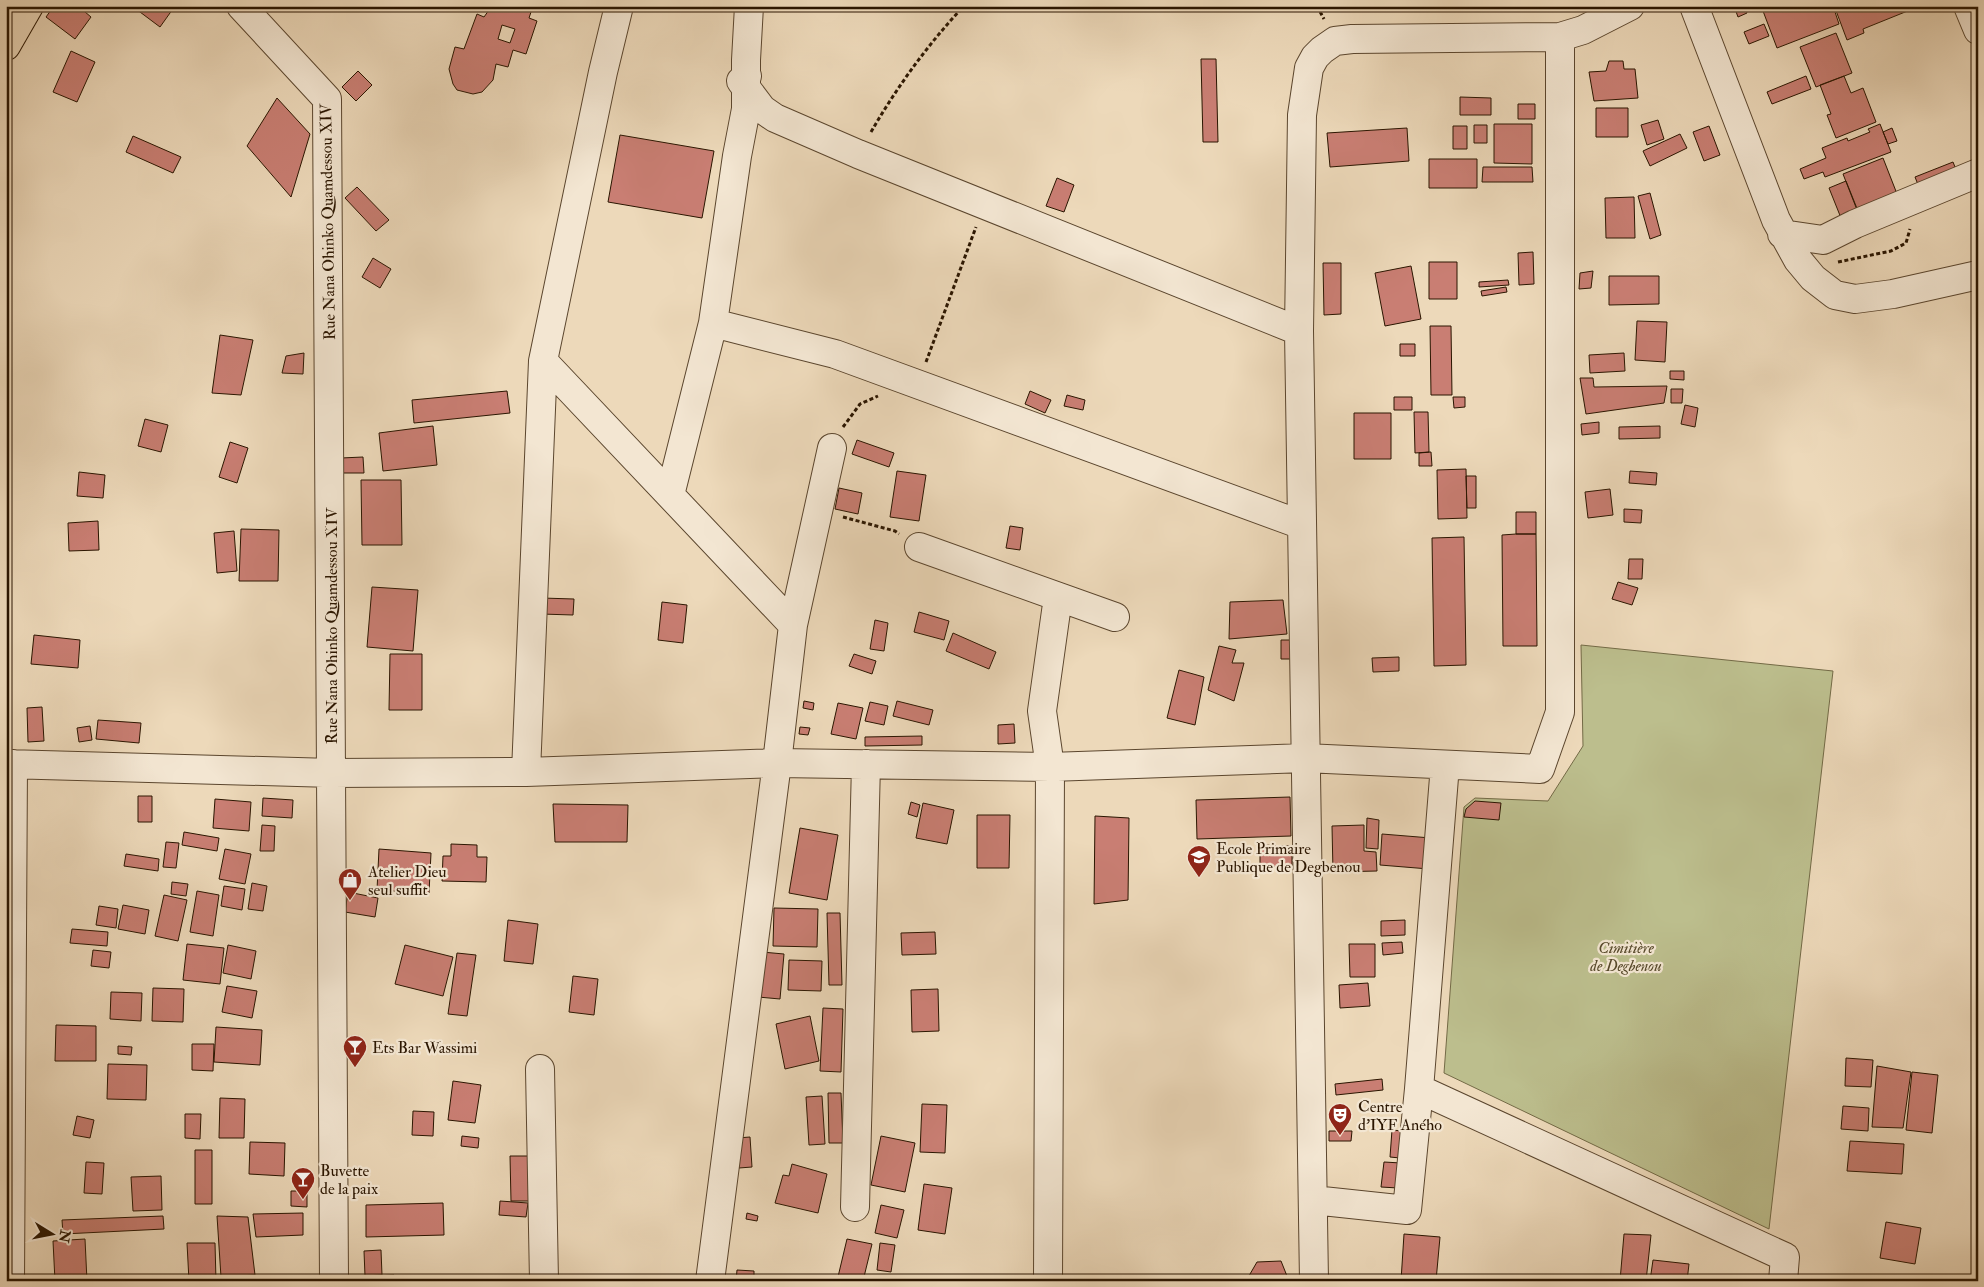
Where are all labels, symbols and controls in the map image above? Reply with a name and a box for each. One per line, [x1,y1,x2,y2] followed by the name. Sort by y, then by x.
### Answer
[316,103,340,340] street label: Rue Nana Ohinko Quamdessou XIV
[322,507,342,744] street label: Rue Nana Ohinko Quamdessou XIV
[1216,839,1361,877] place label: Ecole Primaire Publique de Degbenou
[1186,844,1212,878] school or university icon: Ecole Primaire Publique de Degbenou
[367,862,447,900] place label: Atelier Dieu seul suffit
[337,867,363,901] shop icon: Atelier Dieu seul suffit
[1589,938,1662,976] park label: Cimitière de Degbenou
[342,1034,368,1068] bar icon: Ets Bar Wassimi
[372,1038,477,1058] place label: Ets Bar Wassimi
[1358,1097,1442,1135] place label: Centre d'IYF Aného
[1327,1102,1353,1136] theatre icon: Centre d'IYF Aného
[320,1161,378,1200] place label: Buvette de la paix
[290,1166,316,1200] bar icon: Buvette de la paix
[28,1210,78,1260] north arrow
[55,1228,74,1244] text: N

